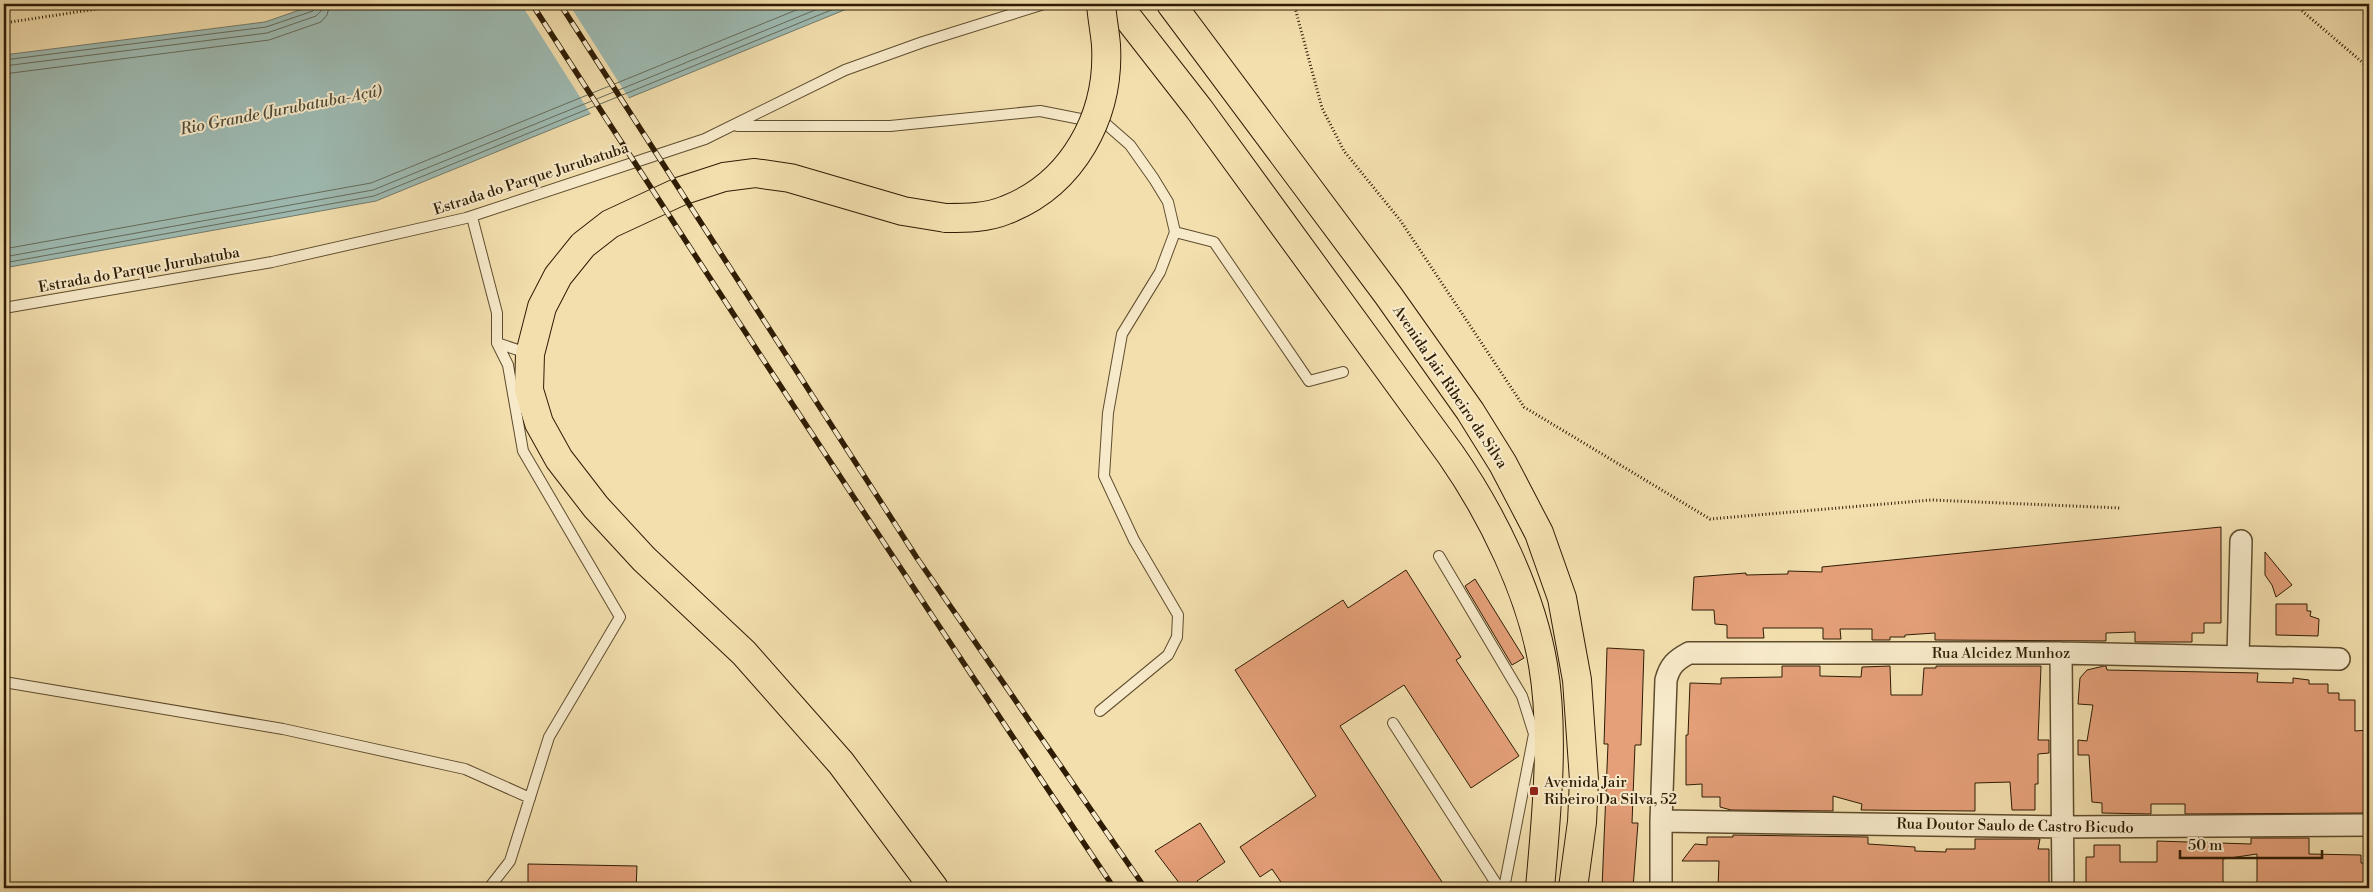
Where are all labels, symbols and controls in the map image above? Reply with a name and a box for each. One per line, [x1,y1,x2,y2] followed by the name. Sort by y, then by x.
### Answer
[177,80,385,140] water label: Rio Grande (Jurubatuba-Açú)
[431,138,631,220] street label: Estrada do Parque Jurubatuba
[37,243,242,297] street label: Estrada do Parque Jurubatuba
[1388,301,1512,472] street label: Avenida Jair Ribeiro da Silva
[1932,644,2070,663] street label: Rua Alcidez Munhoz
[1543,773,1677,809] place label: Avenida Jair Ribeiro Da Silva, 52
[1528,785,1540,797] marker: Avenida Jair Ribeiro Da Silva, 52
[1896,814,2134,838] street label: Rua Doutor Saulo de Castro Bicudo
[2180,827,2323,859] scale bar
[2188,836,2222,855] text: 50 m

